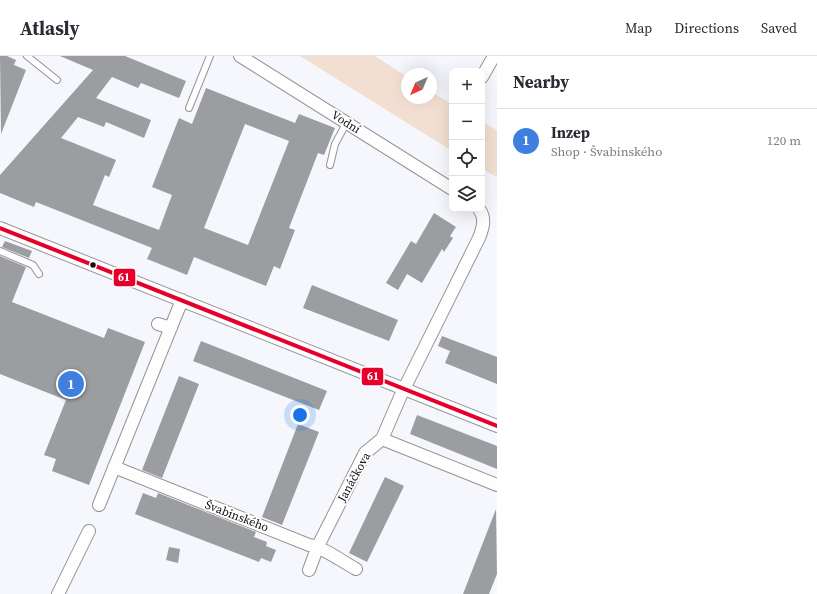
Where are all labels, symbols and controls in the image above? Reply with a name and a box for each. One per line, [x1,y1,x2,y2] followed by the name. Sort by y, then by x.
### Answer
[20,15,80,41] text: Atlasly
[625,18,652,38] text: Map
[674,18,739,38] text: Directions
[761,18,797,38] text: Saved
[401,68,437,104] north arrow
[449,68,485,212] map controls
[449,68,485,104] button: +
[513,70,569,94] text: Nearby
[449,104,485,140] button: −
[328,107,364,137] street label: Vodní
[551,122,590,143] text: Inzep
[522,132,530,149] text: 1
[767,132,801,149] text: 120 m
[449,140,485,176] button: locate
[551,143,662,160] text: Shop · Švabinského
[449,176,485,212] button: layers
[88,260,98,270] unlabelled marker
[113,268,136,287] line badge: 61
[118,270,130,285] text: 61
[361,367,384,386] line badge: 61
[58,369,84,399] pin: 1
[367,369,379,384] text: 61
[290,405,310,425] your location
[333,449,375,505] street label: Janáčkova
[203,497,271,536] street label: Švabinského

